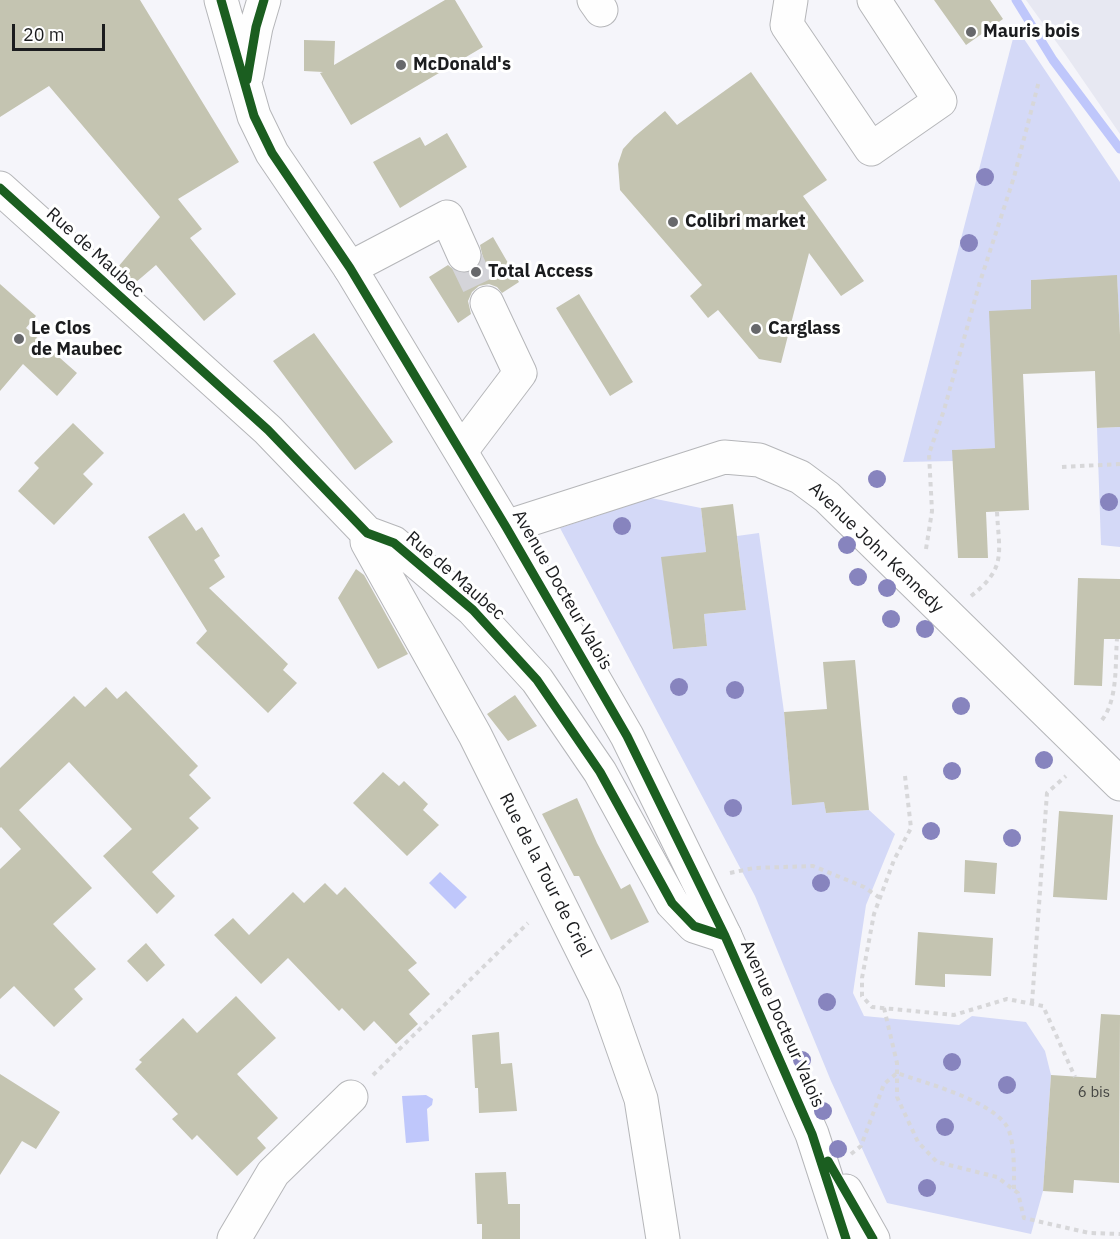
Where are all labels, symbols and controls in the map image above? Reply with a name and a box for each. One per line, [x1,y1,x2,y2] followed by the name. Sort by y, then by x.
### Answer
[15,12,108,50] scale bar
[983,21,1080,43] place label: Mauris bois
[23,23,65,46] text: 20 m
[964,25,978,39] marker: Mauris bois
[413,54,511,76] place label: McDonald's
[394,58,408,72] marker: McDonald's
[42,203,148,303] street label: Rue de Maubec
[685,211,806,233] place label: Colibri market
[666,215,680,229] marker: Colibri market
[488,261,593,283] place label: Total Access
[469,265,483,279] marker: Total Access
[31,318,122,360] place label: Le Clos de Maubec
[768,318,841,340] place label: Carglass
[749,322,763,336] marker: Carglass
[12,332,26,346] marker: Le Clos de Maubec
[804,478,948,618] street label: Avenue John Kennedy
[507,506,617,674] street label: Avenue Docteur Valois
[401,527,509,625] street label: Rue de Maubec
[494,789,596,961] street label: Rue de la Tour de Criel
[735,937,829,1111] street label: Avenue Docteur Valois
[1078,1084,1110,1102] house number: 6 bis

